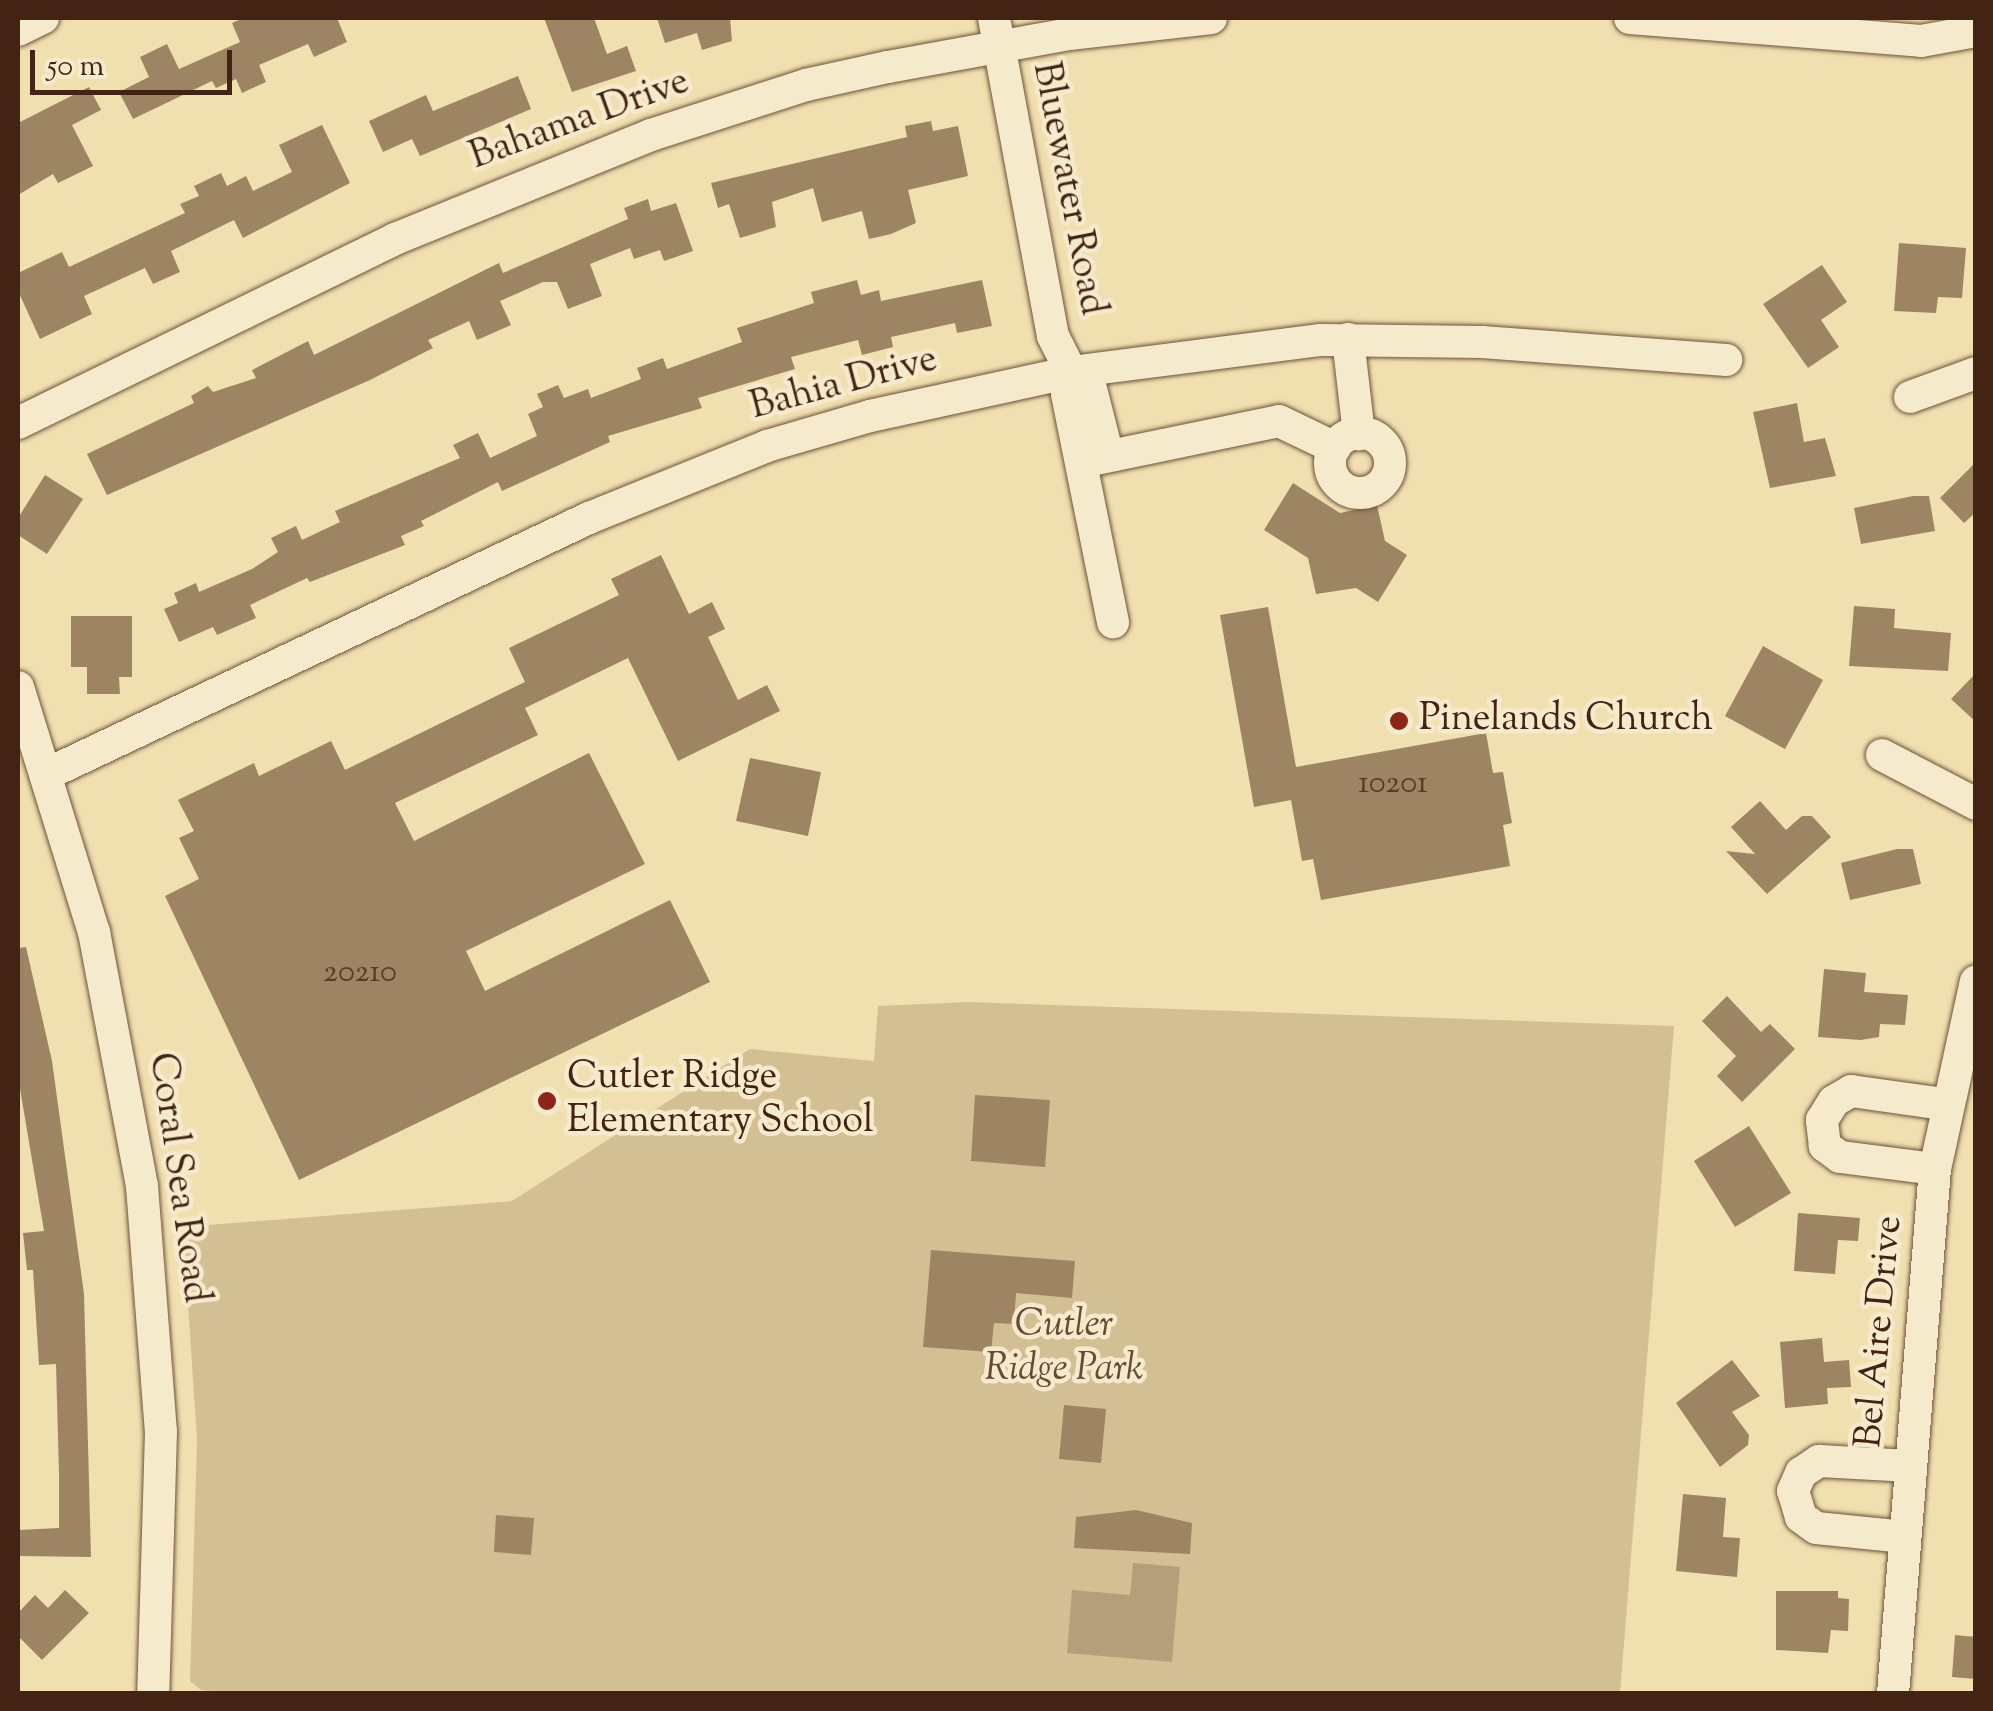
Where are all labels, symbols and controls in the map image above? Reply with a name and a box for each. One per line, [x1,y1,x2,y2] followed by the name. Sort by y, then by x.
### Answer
[35,30,238,92] scale bar
[47,46,104,89] text: 50 m
[1020,58,1114,320] street label: Bluewater Road
[464,60,696,182] street label: Bahama Drive
[746,338,942,432] street label: Bahia Drive
[1419,698,1713,744] place label: Pinelands Church
[1388,710,1410,732] marker: Pinelands Church
[1358,765,1428,803] house number: 10201
[323,954,397,992] house number: 20210
[137,1050,217,1306] street label: Coral Sea Road
[567,1056,874,1146] place label: Cutler Ridge Elementary School
[536,1090,558,1112] marker: Cutler Ridge Elementary School
[1848,1214,1914,1450] street label: Bel Aire Drive
[985,1304,1143,1394] park label: Cutler Ridge Park

